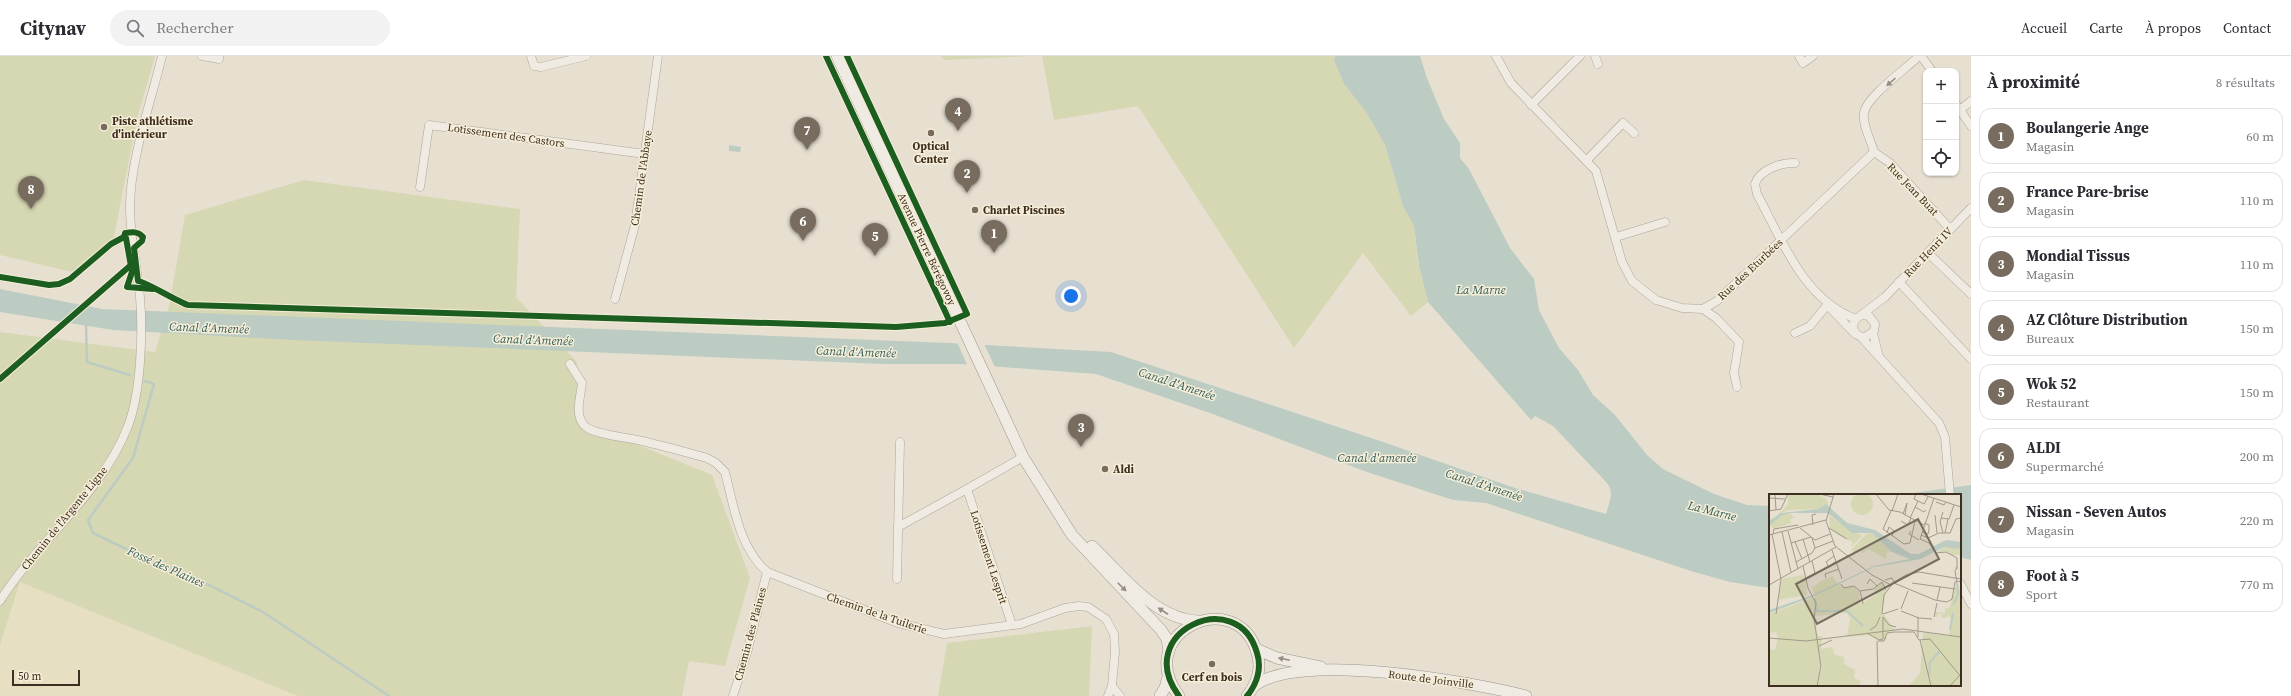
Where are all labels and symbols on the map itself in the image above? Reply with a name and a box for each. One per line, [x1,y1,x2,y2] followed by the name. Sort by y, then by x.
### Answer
[1885,78,1896,87] one-way arrow
[945,98,971,131] pin: 4
[112,114,193,142] place label: Piste athlétisme d'intérieur
[794,117,820,150] pin: 7
[446,120,566,151] street label: Lotissement des Castors
[99,122,109,132] marker: Piste athlétisme d'intérieur
[926,128,936,138] marker: Optical Center
[627,129,656,227] street label: Chemin de l'Abbaye
[913,139,950,167] place label: Optical Center
[954,160,980,193] pin: 2
[1884,160,1942,219] street label: Rue Jean Buat
[18,176,44,209] pin: 8
[894,190,959,308] street label: Avenue Pierre Bérégovoy
[983,203,1065,218] place label: Charlet Piscines
[970,205,980,215] marker: Charlet Piscines
[790,208,816,241] pin: 6
[981,220,1007,253] pin: 1
[862,223,888,256] pin: 5
[1901,224,1956,281] street label: Rue Henri IV
[1714,235,1786,304] street label: Rue des Eturbées
[1455,282,1506,298] water label: La Marne
[1061,286,1081,306] your location
[169,319,249,337] water label: Canal d'Amenée
[493,331,573,349] water label: Canal d'Amenée
[816,343,896,361] water label: Canal d'Amenée
[1137,364,1218,404] water label: Canal d'Amenée
[1068,414,1094,447] pin: 3
[1338,450,1417,466] water label: Canal d'amenée
[1113,462,1135,477] place label: Aldi
[18,463,111,573] street label: Chemin de l'Argente Ligne
[1100,464,1110,474] marker: Aldi
[1444,465,1525,505] water label: Canal d'Amenée
[1769,494,1961,686] inset map
[1685,497,1738,525] water label: La Marne
[966,508,1011,606] street label: Lotissement Lesprit
[124,542,208,591] water label: Fossé des Plaines
[1117,582,1127,592] one-way arrow
[731,585,770,683] street label: Chemin des Plaines
[824,589,930,638] street label: Chemin de la Tuilerie
[1158,607,1168,615] one-way arrow
[1278,656,1290,662] one-way arrow
[1207,659,1217,669] marker: Cerf en bois
[1387,667,1475,692] street label: Route de Joinville
[12,668,80,687] scale bar
[1182,670,1242,685] place label: Cerf en bois

